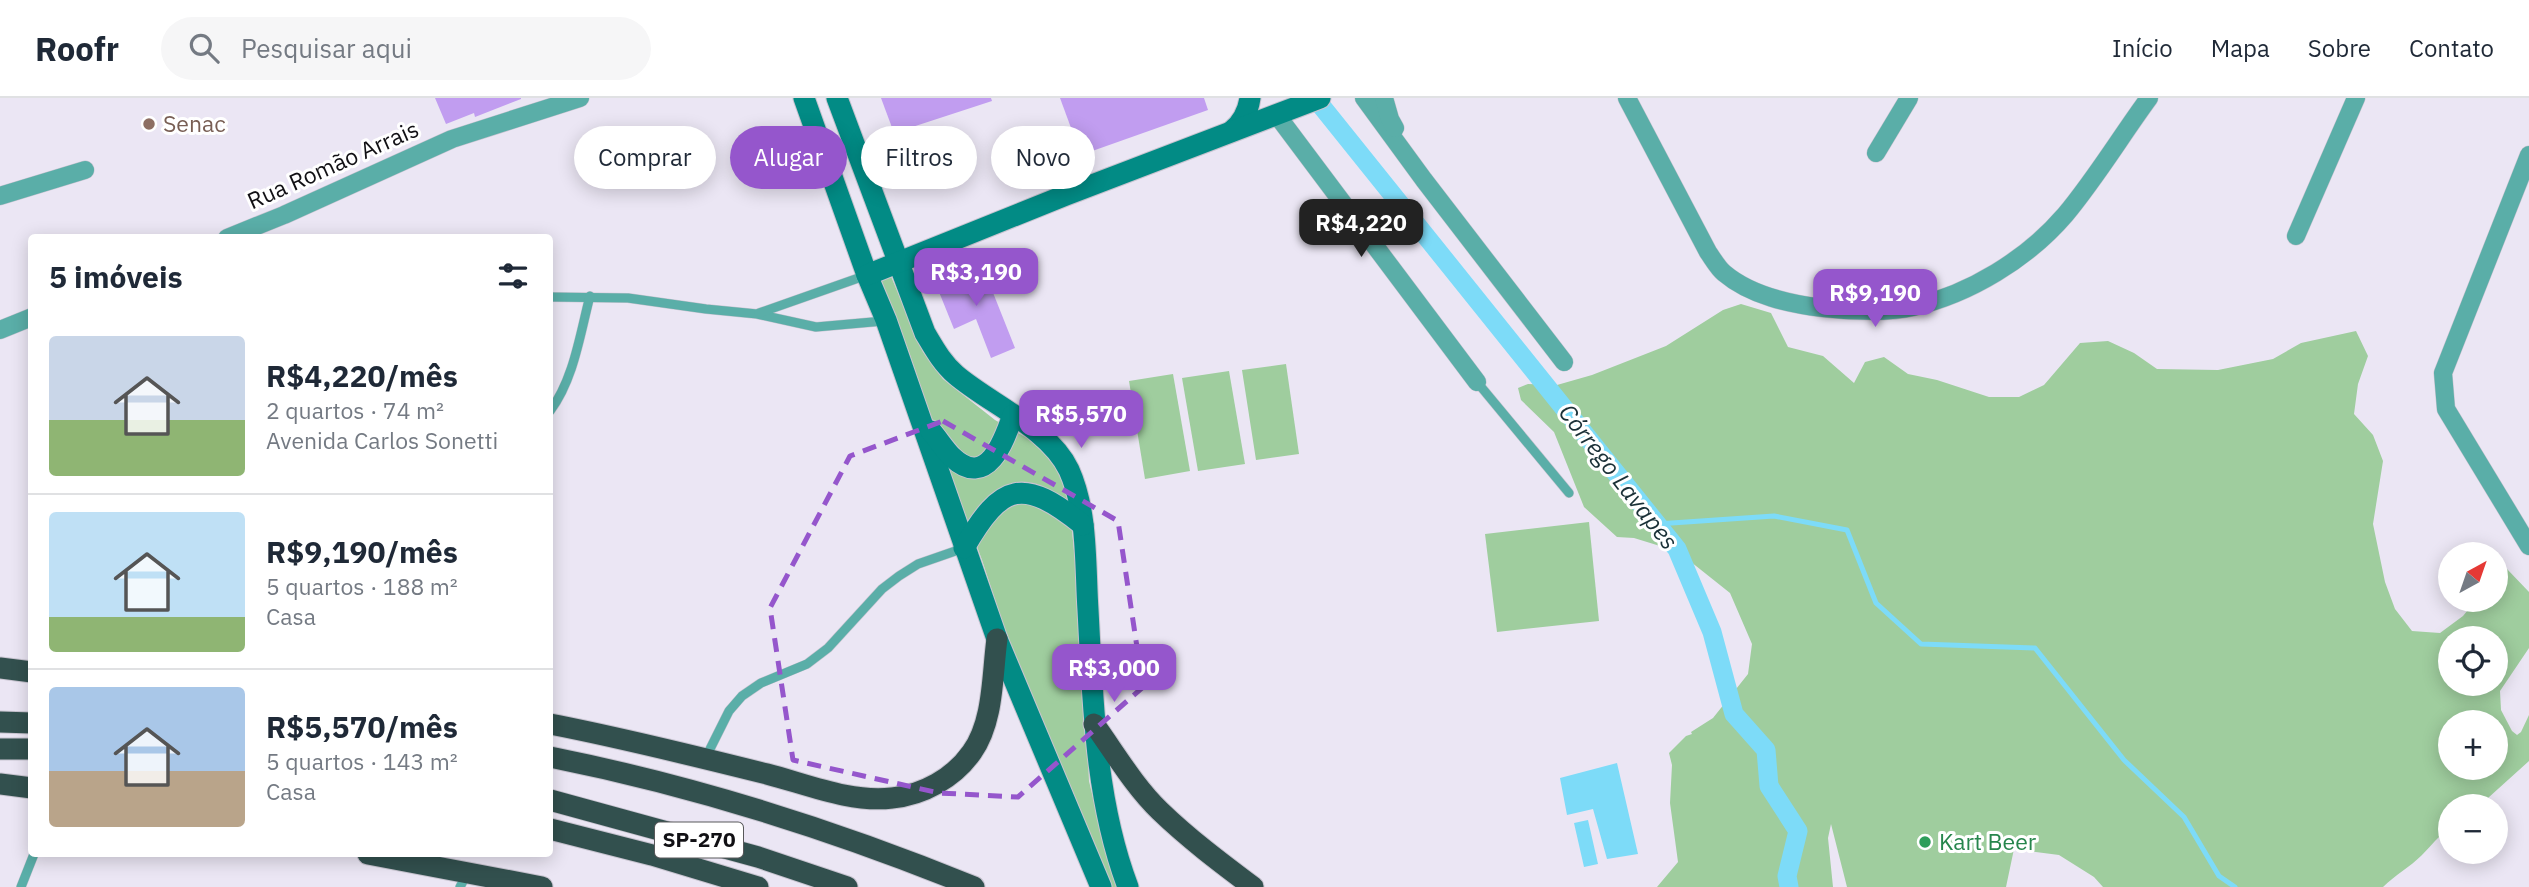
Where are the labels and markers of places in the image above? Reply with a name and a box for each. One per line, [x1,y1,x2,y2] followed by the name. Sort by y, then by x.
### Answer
[163,108,226,138] place label: Senac
[141,116,157,132] marker: Senac
[1296,200,1426,259] pin: R$4,220
[911,248,1041,308] pin: R$3,190
[1810,270,1940,329] pin: R$9,190
[1016,390,1146,450] pin: R$5,570
[1049,644,1179,704] pin: R$3,000
[1939,826,2037,856] place label: Kart Beer
[1917,834,1933,850] marker: Kart Beer

